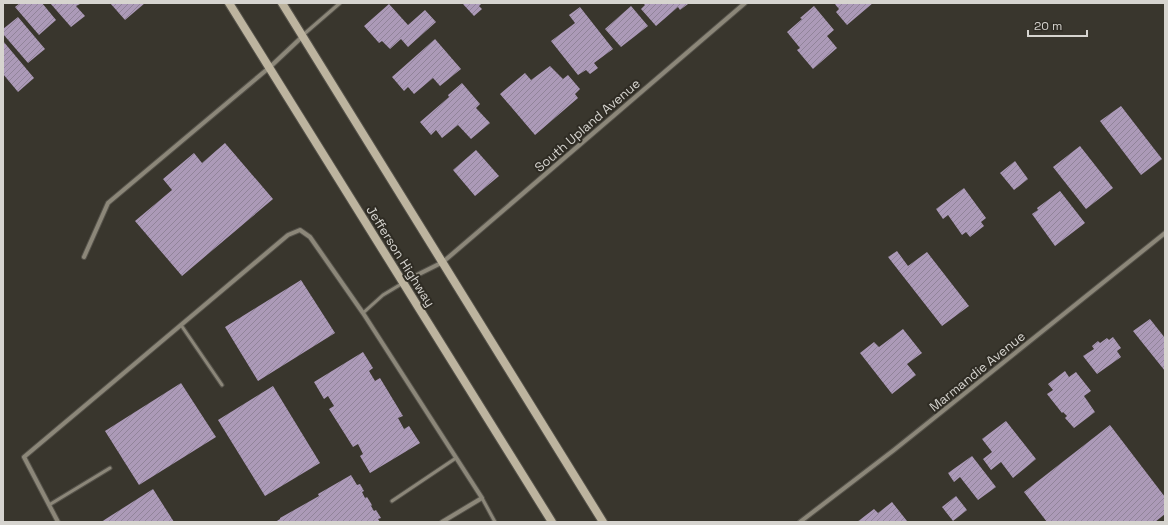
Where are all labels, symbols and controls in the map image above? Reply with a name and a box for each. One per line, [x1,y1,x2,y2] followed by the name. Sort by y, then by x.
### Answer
[1028,12,1087,38] scale bar
[1034,18,1062,34] text: 20 m
[531,75,644,176] street label: South Upland Avenue
[362,202,439,310] street label: Jefferson Highway
[926,327,1029,415] street label: Marmandie Avenue

